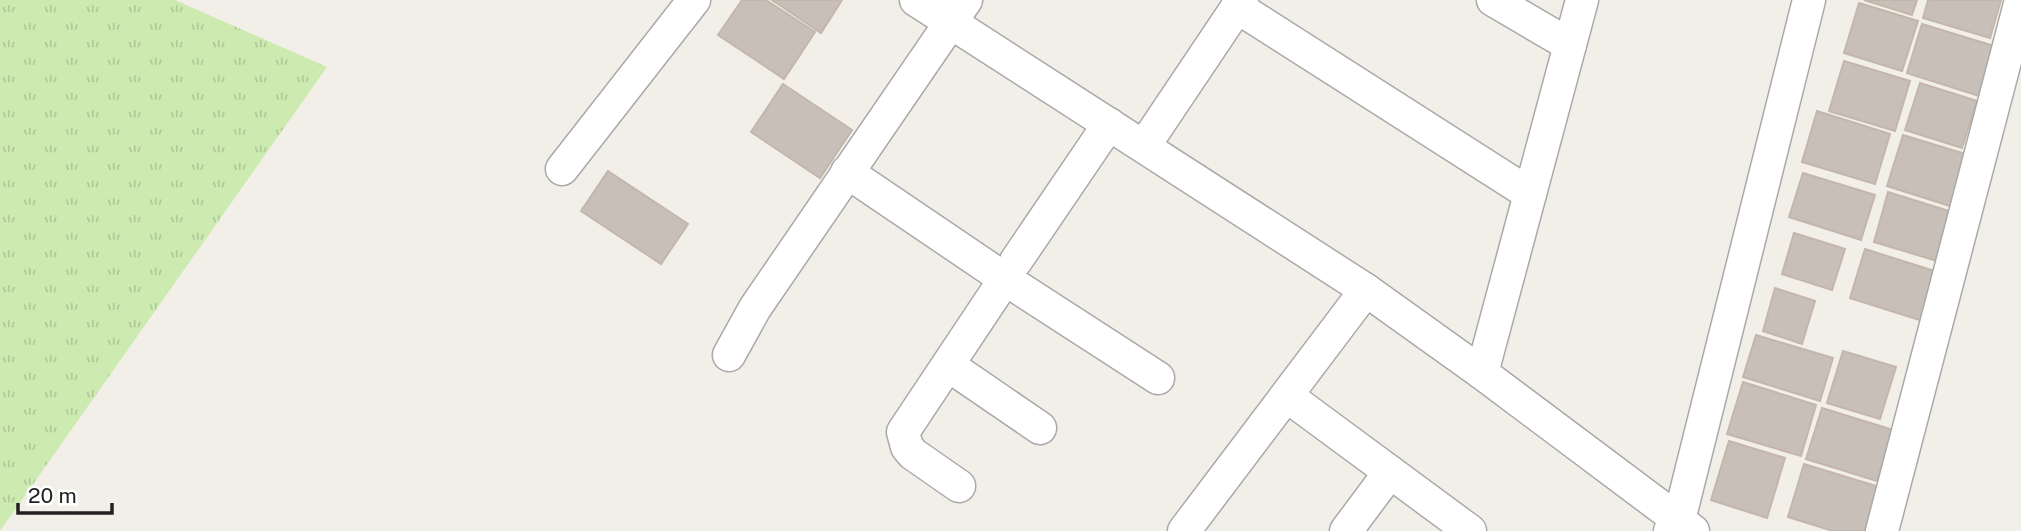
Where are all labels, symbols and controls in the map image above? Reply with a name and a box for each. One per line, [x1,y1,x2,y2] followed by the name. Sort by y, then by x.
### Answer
[18,472,112,516] scale bar
[28,483,77,508] text: 20 m

